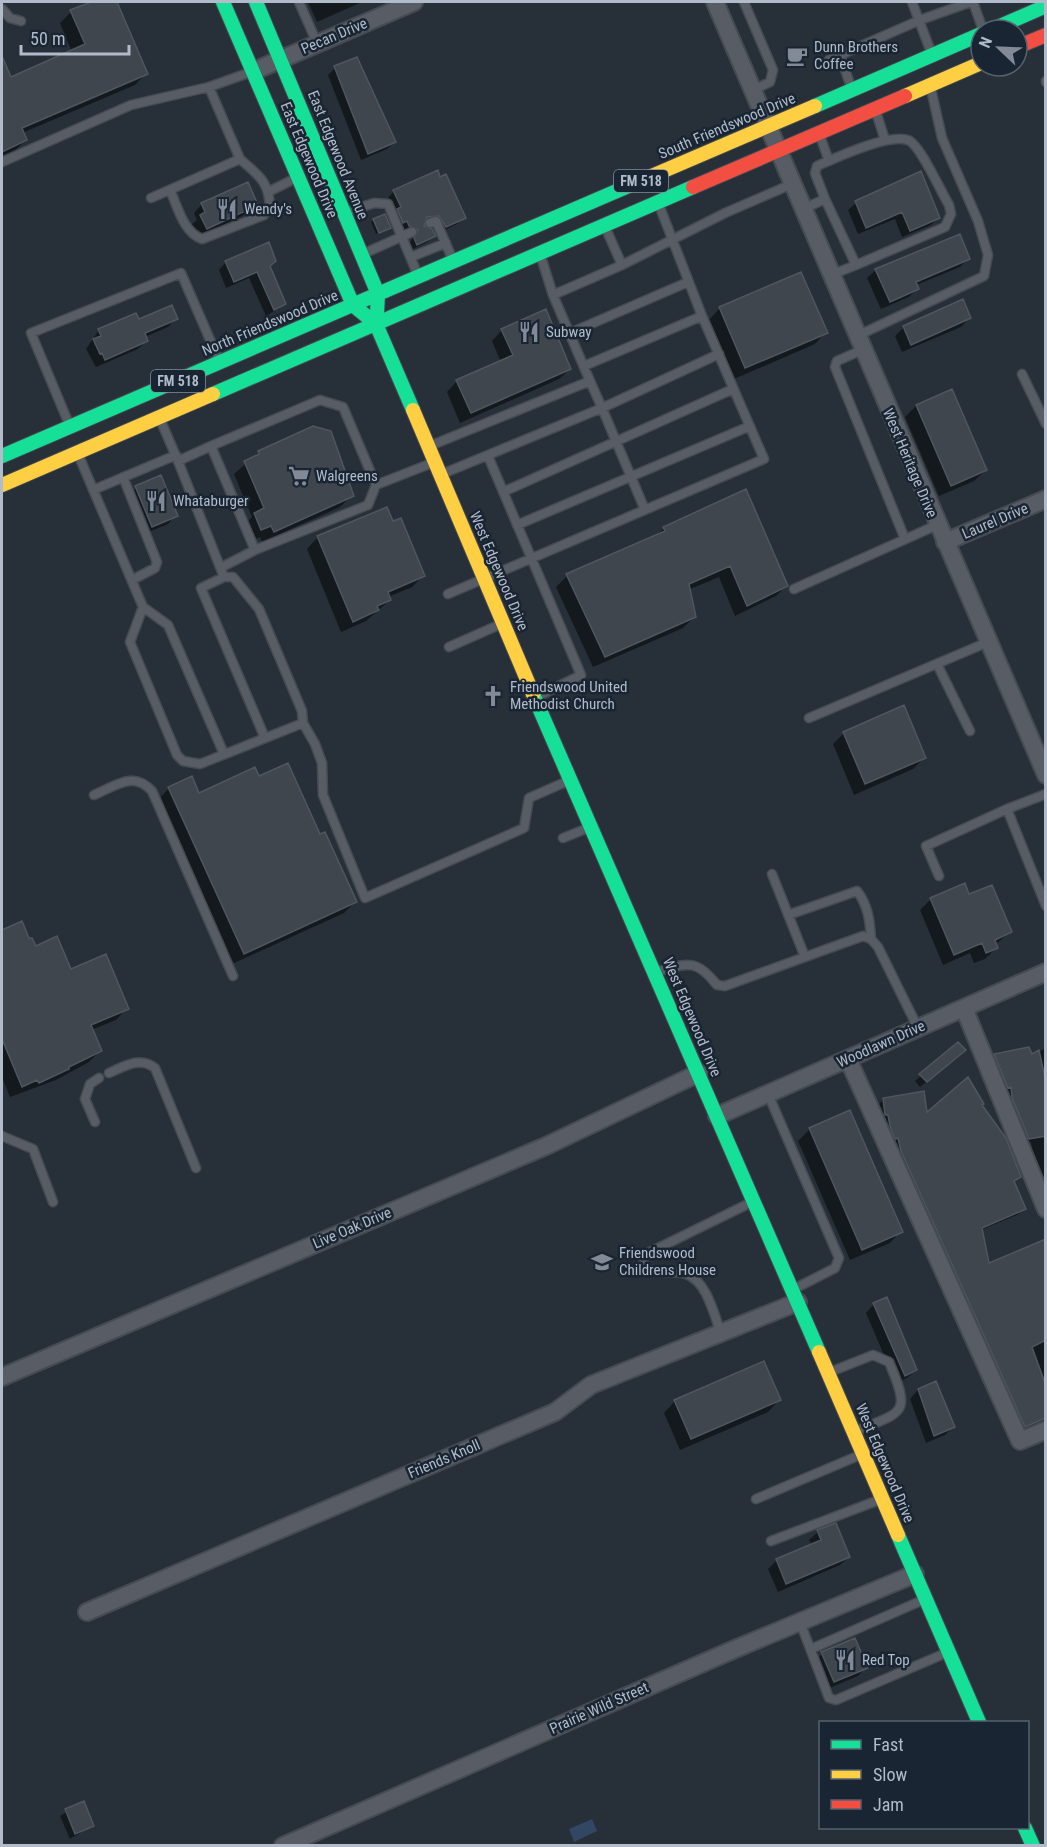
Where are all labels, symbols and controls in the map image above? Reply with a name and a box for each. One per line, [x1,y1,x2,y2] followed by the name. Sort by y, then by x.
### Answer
[298,14,370,58] street label: Pecan Drive
[21,18,129,56] scale bar
[969,18,1029,78] north arrow
[30,28,65,49] text: 50 m
[975,34,996,51] text: N
[814,38,898,73] place label: Dunn Brothers Coffee
[785,44,809,68] cafe icon: Dunn Brothers Coffee
[304,88,372,222] street label: East Edgewood Avenue
[656,89,798,163] street label: South Friendswood Drive
[276,99,342,221] street label: East Edgewood Drive
[614,170,668,192] road number: FM 518
[215,197,239,221] restaurant icon: Wendy's
[244,200,292,218] place label: Wendy's
[199,286,341,360] street label: North Friendswood Drive
[517,320,541,344] restaurant icon: Subway
[546,323,592,341] place label: Subway
[151,370,205,392] road number: FM 518
[879,406,941,520] street label: West Heritage Drive
[287,464,311,488] supermarket icon: Walgreens
[316,467,378,485] place label: Walgreens
[144,489,168,513] restaurant icon: Whataburger
[173,492,249,510] place label: Whataburger
[959,499,1031,543] street label: Laurel Drive
[466,509,532,633] street label: West Edgewood Drive
[510,678,627,713] place label: Friendswood United Methodist Church
[481,684,505,708] church icon: Friendswood United Methodist Church
[659,955,725,1079] street label: West Edgewood Drive
[834,1017,928,1071] street label: Woodlawn Drive
[310,1203,394,1253] street label: Live Oak Drive
[619,1244,716,1279] place label: Friendswood Childrens House
[590,1250,614,1274] school or university icon: Friendswood Childrens House
[852,1401,918,1525] street label: West Edgewood Drive
[405,1436,483,1482] street label: Friends Knoll
[833,1648,857,1672] restaurant icon: Red Top
[862,1651,910,1669] place label: Red Top
[547,1678,651,1738] street label: Prairie Wild Street
[819,1721,1029,1829] legend
[873,1734,904,1755] text: Fast
[873,1764,908,1785] text: Slow
[873,1794,904,1815] text: Jam

